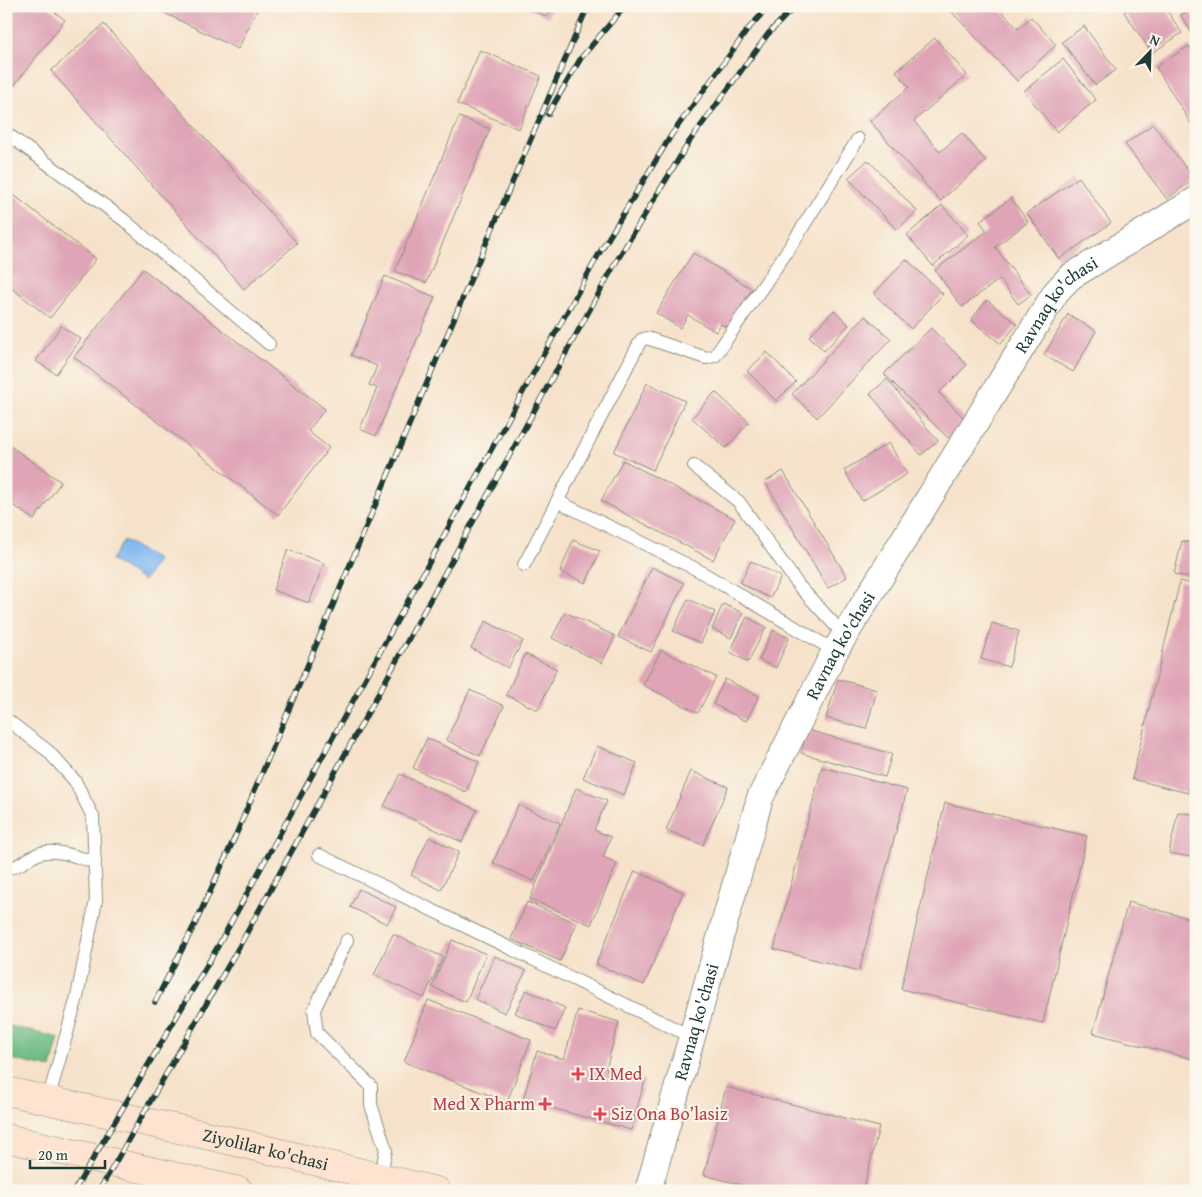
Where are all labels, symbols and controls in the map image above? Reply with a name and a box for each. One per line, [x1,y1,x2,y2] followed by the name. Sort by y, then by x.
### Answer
[1124,28,1174,78] north arrow
[1147,29,1164,51] text: N
[1008,249,1103,358] street label: Ravnaq ko'chasi
[798,586,882,704] street label: Ravnaq ko'chasi
[666,960,725,1083] street label: Ravnaq ko'chasi
[589,1060,643,1087] place label: IX Med
[571,1067,585,1081] marker: IX Med
[433,1090,535,1117] place label: Med X Pharm
[539,1098,551,1110] marker: Med X Pharm
[611,1100,728,1127] place label: Siz Ona Bo’lasiz
[593,1107,607,1121] marker: Siz Ona Bo’lasiz
[200,1121,331,1177] street label: Ziyolilar ko'chasi
[30,1137,105,1169] scale bar
[38,1144,69,1165] text: 20 m

